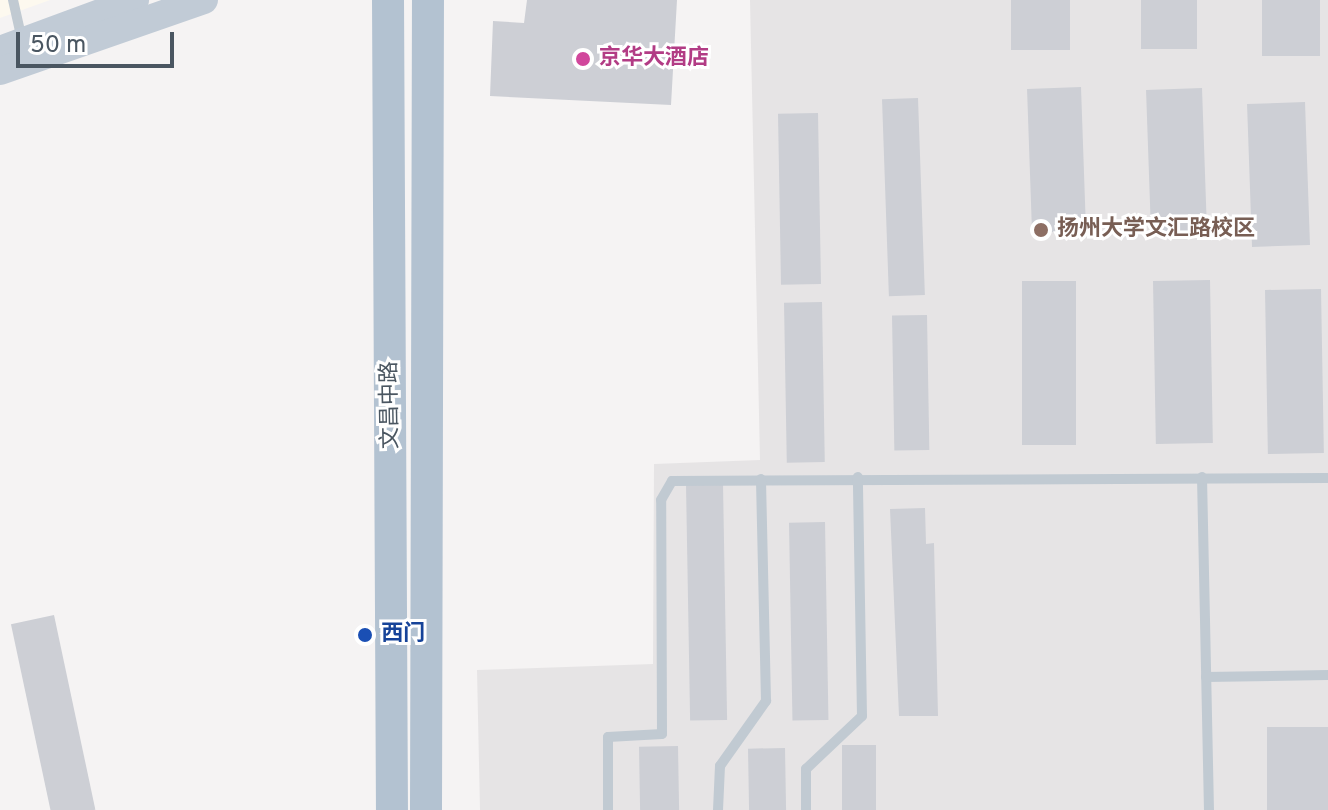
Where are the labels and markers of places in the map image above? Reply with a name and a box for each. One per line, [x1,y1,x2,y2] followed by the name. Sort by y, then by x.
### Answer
[599,46,709,72] place label: 京华大酒店
[574,50,592,68] marker: 京华大酒店
[1057,217,1255,243] place label: 扬州大学文汇路校区
[1032,221,1050,239] marker: 扬州大学文汇路校区
[381,622,425,648] place label: 西门
[356,626,374,644] marker: 西门

